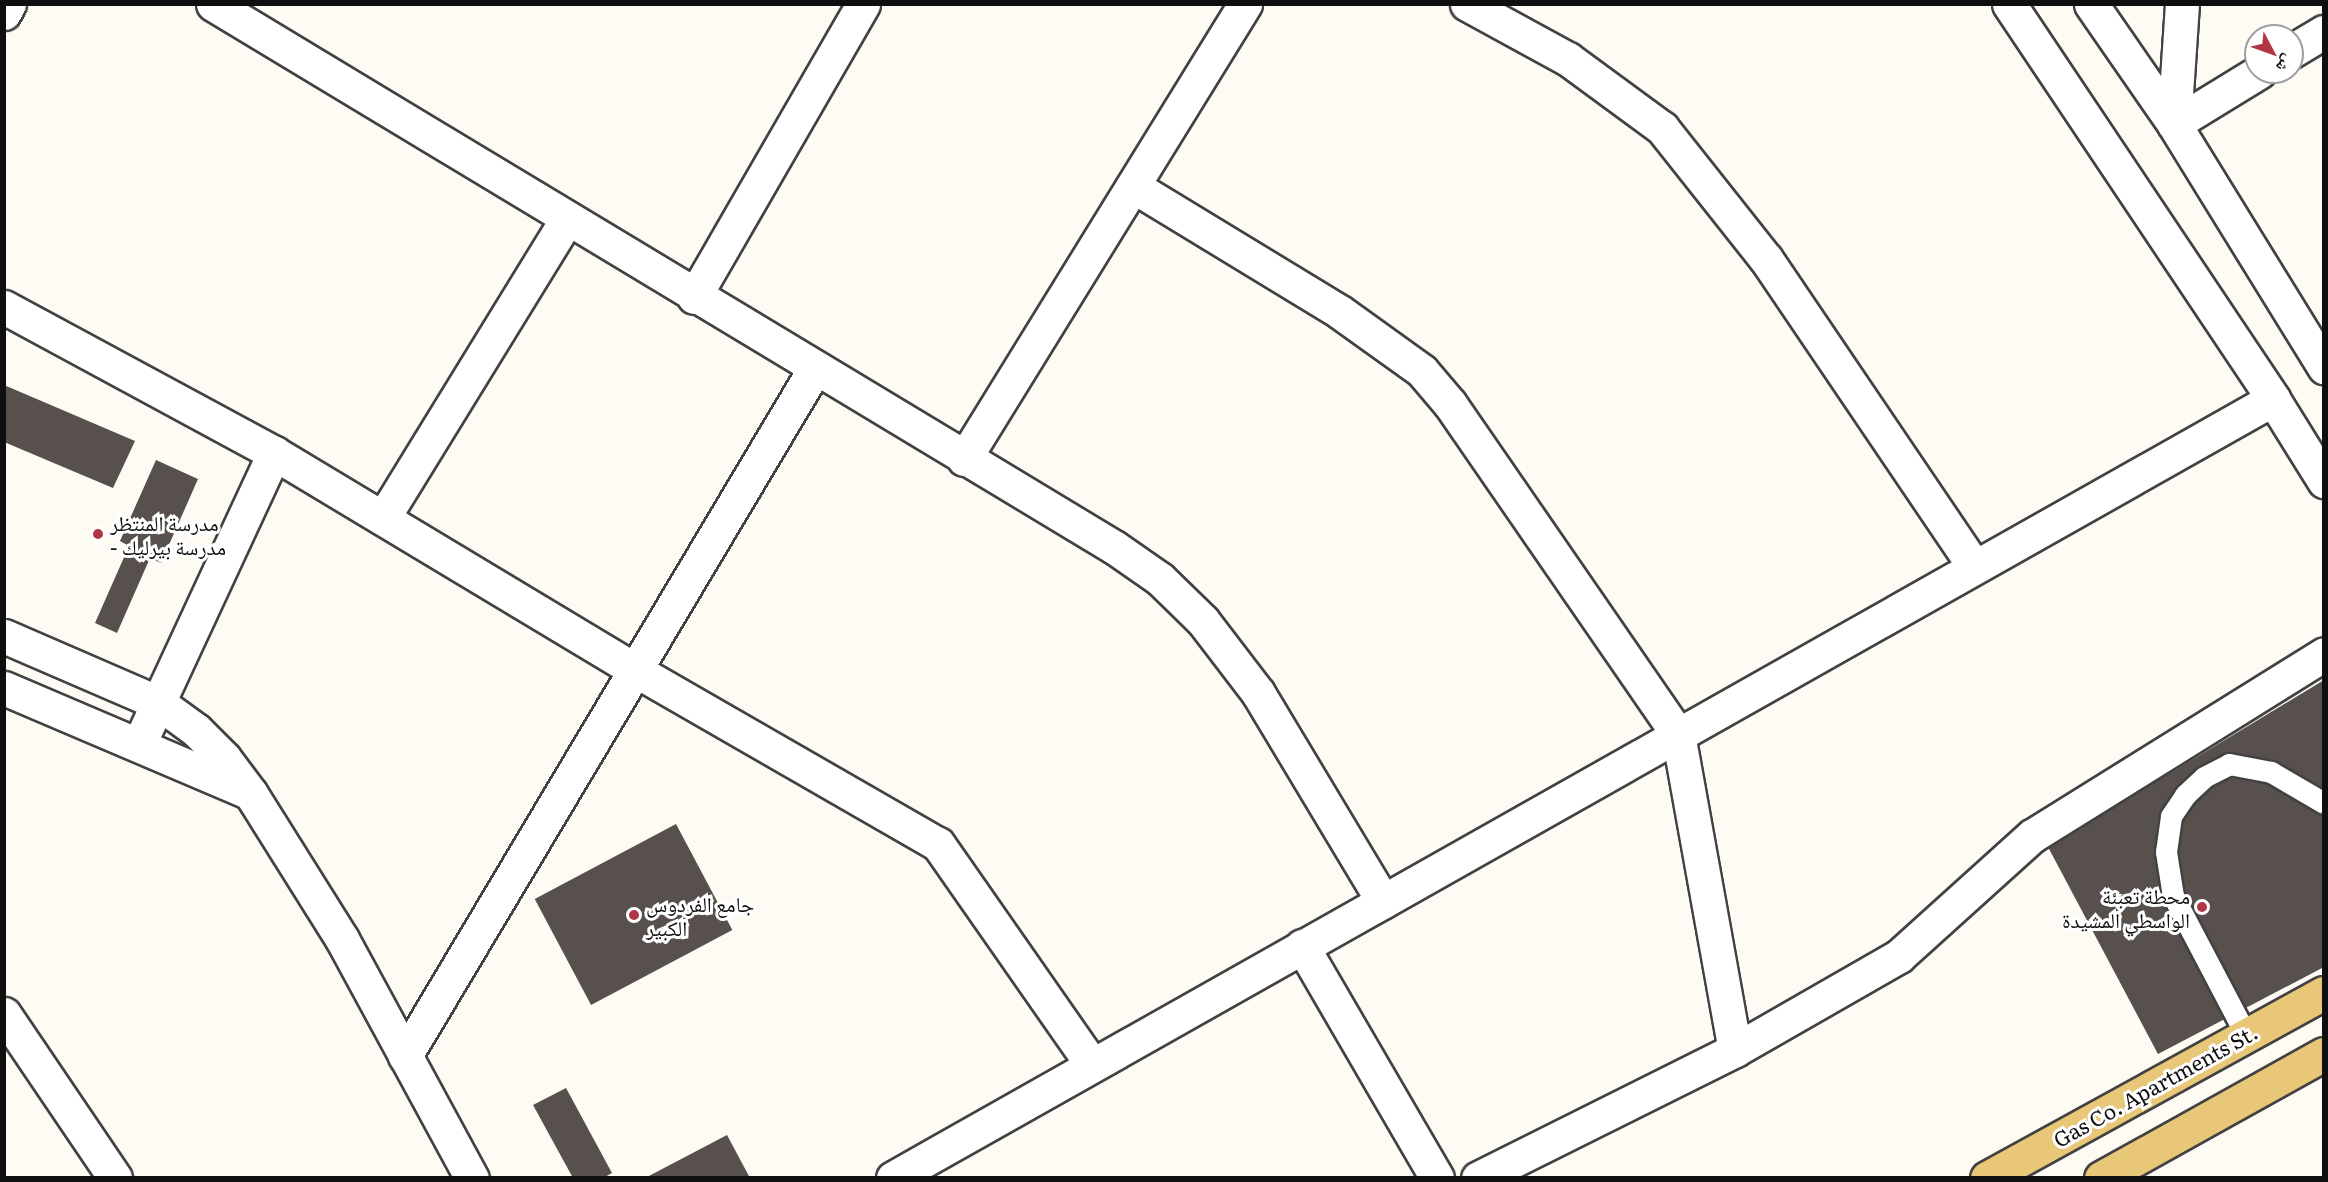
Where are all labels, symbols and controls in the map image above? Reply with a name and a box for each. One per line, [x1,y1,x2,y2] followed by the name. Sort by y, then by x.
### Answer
[2244,24,2304,84] north arrow
[2271,50,2301,79] text: ش
[110,509,226,559] place label: مدرسة المنتظر - مدرسة بيرليك
[91,527,105,541] marker: مدرسة المنتظر - مدرسة بيرليك
[2062,882,2190,932] place label: محطة تعبئة الواسطي المشيدة
[646,890,754,940] place label: جامع الفردوس الكبير
[2195,900,2209,914] marker: محطة تعبئة الواسطي المشيدة
[627,908,641,922] marker: جامع الفردوس الكبير
[2049,1018,2261,1152] street label: Gas Co. Apartments St.

